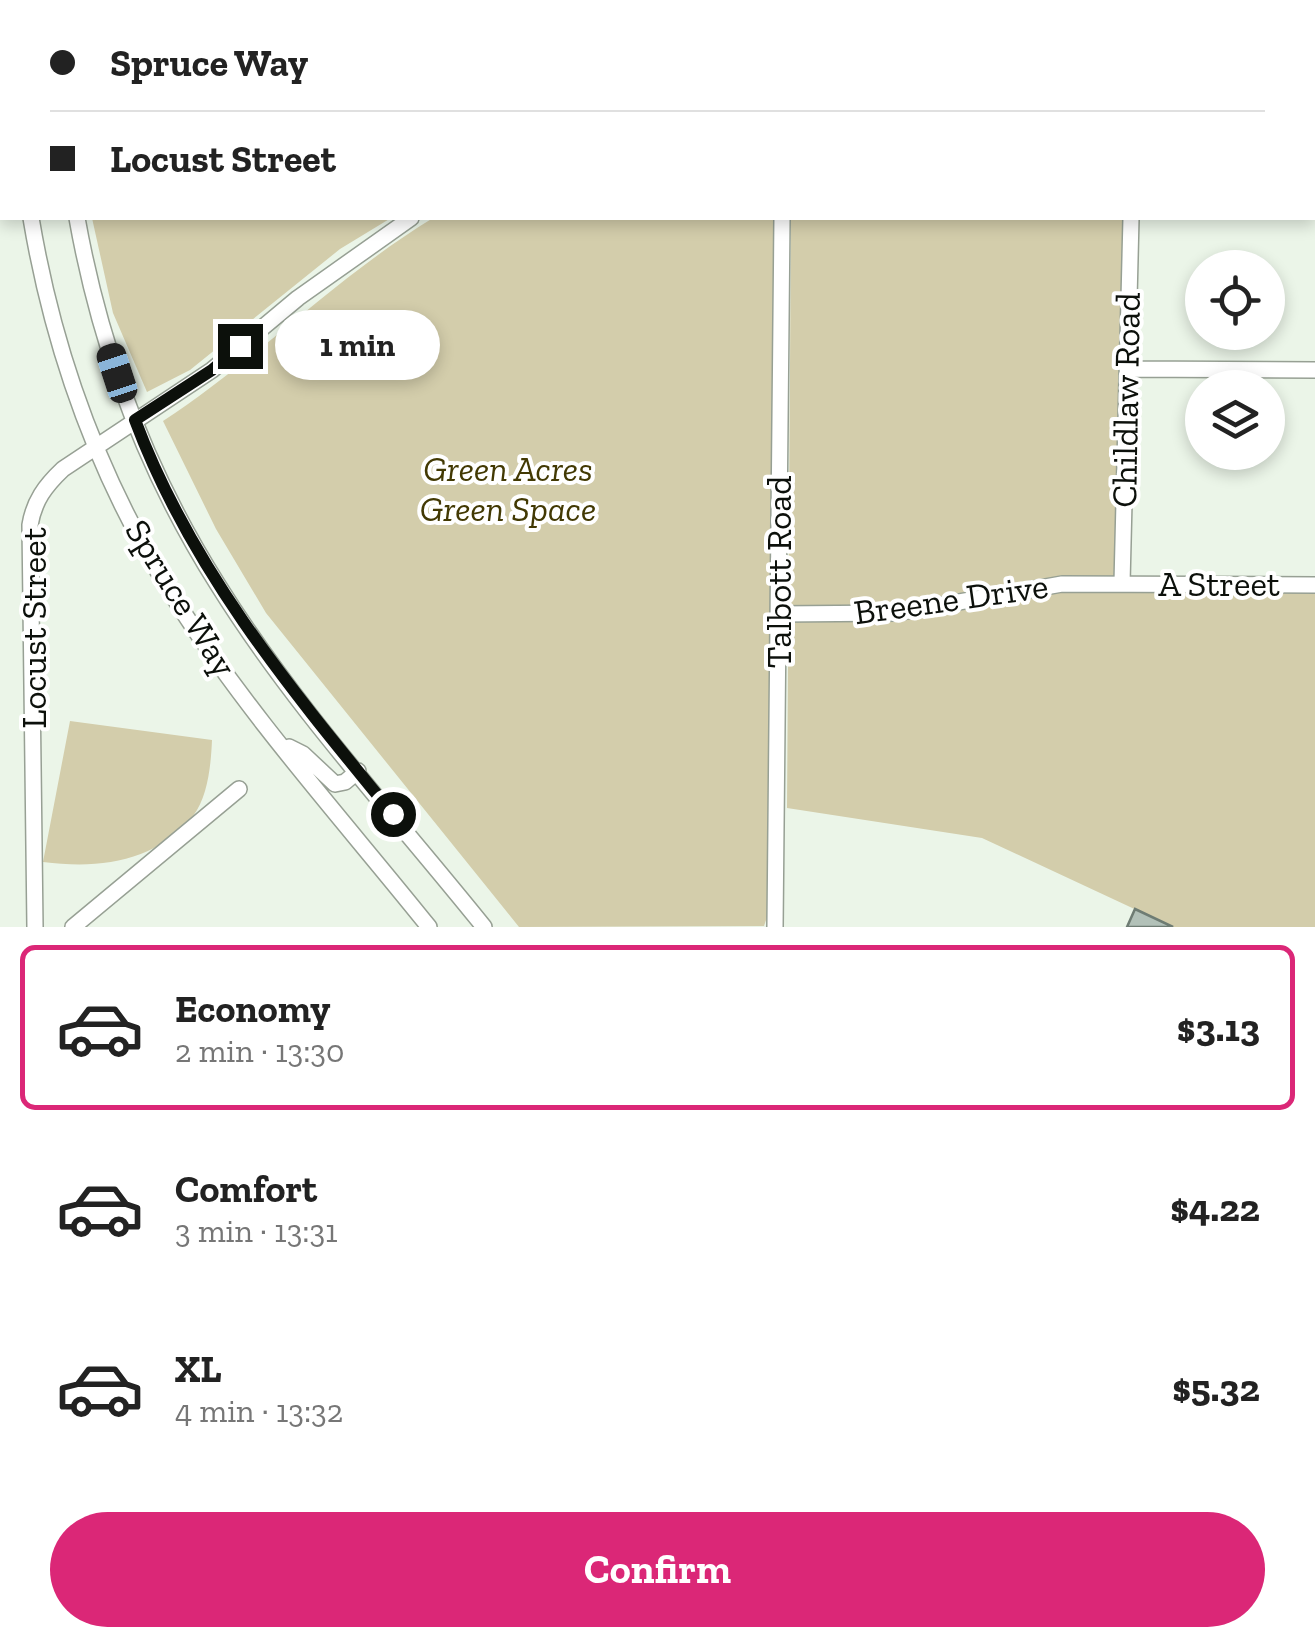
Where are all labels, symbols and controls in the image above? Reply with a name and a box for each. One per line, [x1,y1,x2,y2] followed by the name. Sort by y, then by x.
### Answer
[110,40,308,86] text: Spruce Way
[110,136,336,182] text: Locust Street
[1185,250,1285,470] map controls
[1185,250,1285,350] button: locate
[1103,292,1149,508] street label: Childlaw Road
[275,311,440,381] callout: 1 min
[218,324,263,369] route end
[320,326,395,364] text: 1 min
[93,340,141,406] car
[1185,370,1285,470] button: layers
[420,448,596,530] park label: Green Acres Green Space
[758,476,800,668] street label: Talbott Road
[116,512,246,684] street label: Spruce Way
[13,527,55,729] street label: Locust Street
[1158,563,1280,605] street label: A Street
[851,565,1051,633] street label: Breene Drive
[371,792,416,837] route start
[55,983,145,1073] icon: car
[175,986,330,1032] text: Economy
[1177,1005,1260,1051] text: $3.13
[175,1032,344,1070] text: 2 min · 13:30
[55,1163,145,1253] icon: car
[175,1166,317,1212] text: Comfort
[1170,1185,1260,1231] text: $4.22
[175,1212,337,1250] text: 3 min · 13:31
[55,1343,145,1433] icon: car
[175,1346,222,1392] text: XL
[1172,1365,1260,1411] text: $5.32
[175,1392,343,1430] text: 4 min · 13:32
[50,1512,1265,1627] button: Confirm

